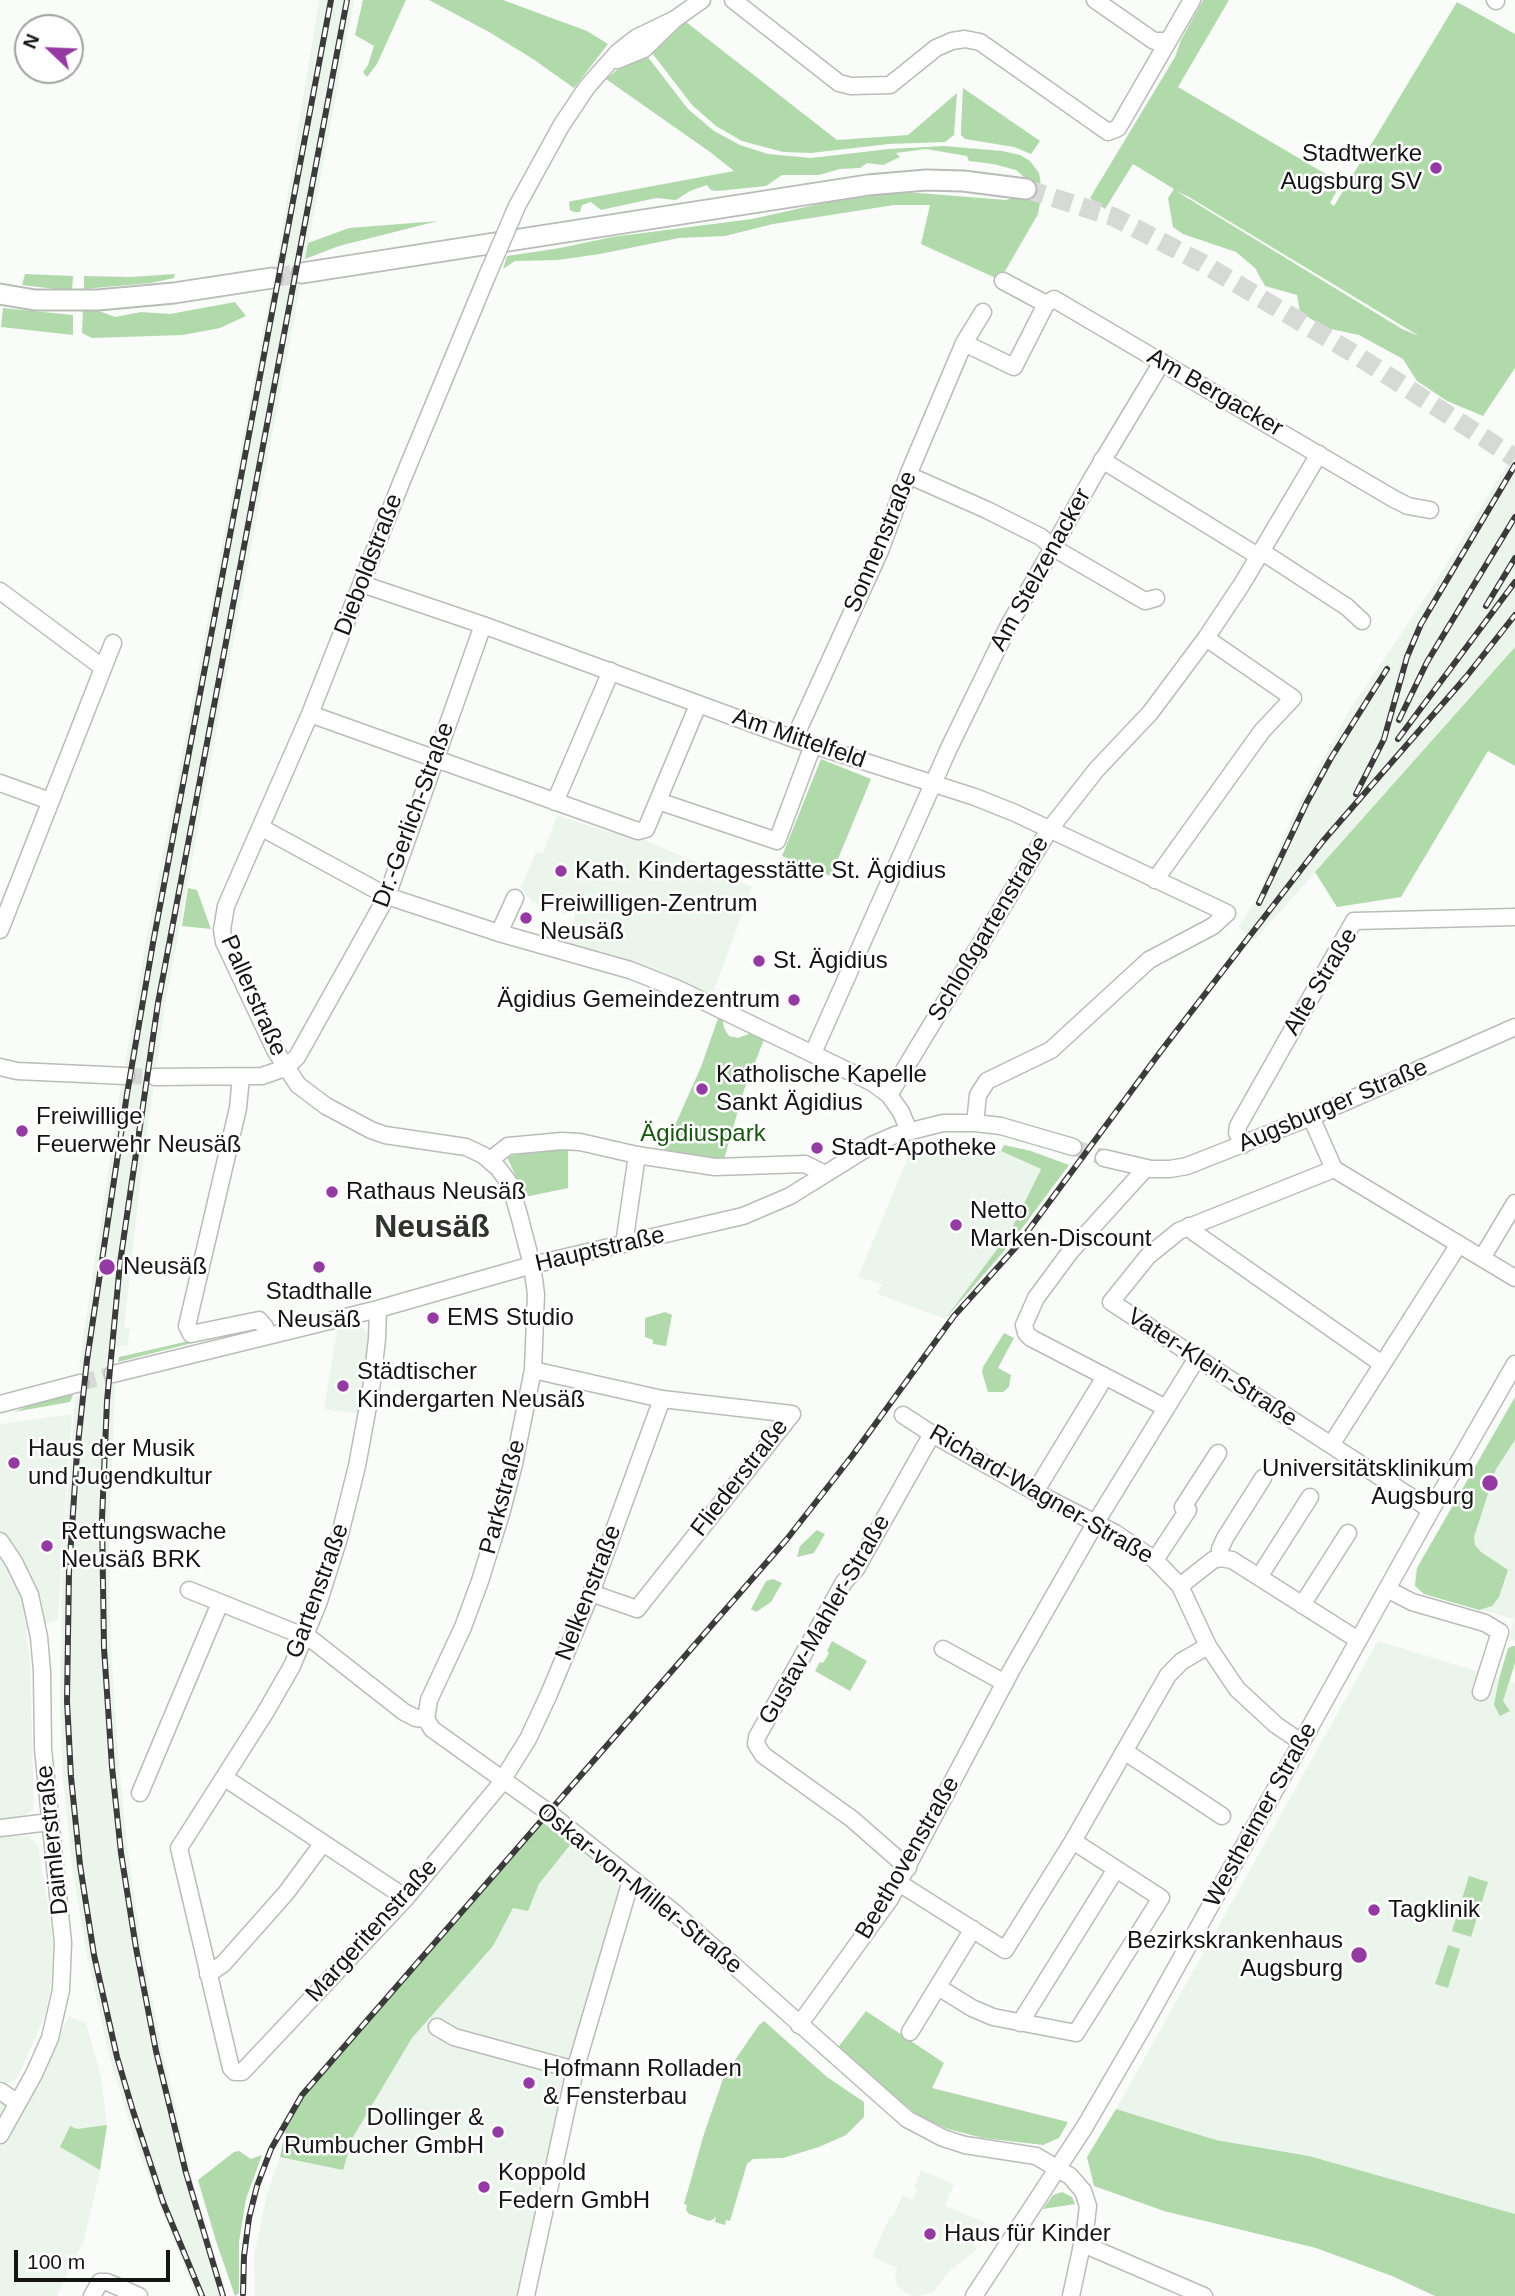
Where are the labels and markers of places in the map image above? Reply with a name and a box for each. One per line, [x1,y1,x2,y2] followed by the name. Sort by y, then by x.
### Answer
[1281,140,1422,196] place label: Stadtwerke Augsburg SV
[1428,160,1444,176] marker: Stadtwerke Augsburg SV
[575,857,946,885] place label: Kath. Kindertagesstätte St. Ägidius
[553,863,569,879] marker: Kath. Kindertagesstätte St. Ägidius
[540,890,757,946] place label: Freiwilligen-Zentrum Neusäß
[518,910,534,926] marker: Freiwilligen-Zentrum Neusäß
[773,947,888,975] place label: St. Ägidius
[751,953,767,969] marker: St. Ägidius
[497,986,780,1014] place label: Ägidius Gemeindezentrum
[786,992,802,1008] marker: Ägidius Gemeindezentrum
[716,1061,927,1117] place label: Katholische Kapelle Sankt Ägidius
[694,1081,710,1097] marker: Katholische Kapelle Sankt Ägidius
[36,1103,241,1159] place label: Freiwillige Feuerwehr Neusäß
[14,1123,30,1139] marker: Freiwillige Feuerwehr Neusäß
[831,1134,996,1162] place label: Stadt-Apotheke
[809,1140,825,1156] marker: Stadt-Apotheke
[346,1178,526,1206] place label: Rathaus Neusäß
[324,1184,340,1200] marker: Rathaus Neusäß
[970,1197,1151,1253] place label: Netto Marken-Discount
[948,1217,964,1233] marker: Netto Marken-Discount
[123,1253,207,1281] place label: Neusäß
[97,1257,117,1277] marker: Neusäß
[311,1259,327,1275] marker: Stadthalle Neusäß
[266,1278,372,1334] place label: Stadthalle Neusäß
[447,1304,574,1332] place label: EMS Studio
[425,1310,441,1326] marker: EMS Studio
[357,1358,585,1414] place label: Städtischer Kindergarten Neusäß
[335,1378,351,1394] marker: Städtischer Kindergarten Neusäß
[28,1435,212,1491] place label: Haus der Musik und Jugendkultur
[6,1455,22,1471] marker: Haus der Musik und Jugendkultur
[1262,1455,1474,1511] place label: Universitätsklinikum Augsburg
[1480,1473,1500,1493] marker: Universitätsklinikum Augsburg
[61,1518,226,1574] place label: Rettungswache Neusäß BRK
[39,1538,55,1554] marker: Rettungswache Neusäß BRK
[1388,1896,1480,1924] place label: Tagklinik
[1366,1902,1382,1918] marker: Tagklinik
[1127,1927,1343,1983] place label: Bezirkskrankenhaus Augsburg
[1349,1945,1369,1965] marker: Bezirkskrankenhaus Augsburg
[543,2055,742,2111] place label: Hofmann Rolladen & Fensterbau
[521,2075,537,2091] marker: Hofmann Rolladen & Fensterbau
[284,2104,484,2160] place label: Dollinger & Rumbucher GmbH
[490,2124,506,2140] marker: Dollinger & Rumbucher GmbH
[498,2159,650,2215] place label: Koppold Federn GmbH
[476,2179,492,2195] marker: Koppold Federn GmbH
[944,2220,1111,2248] place label: Haus für Kinder
[922,2226,938,2242] marker: Haus für Kinder

